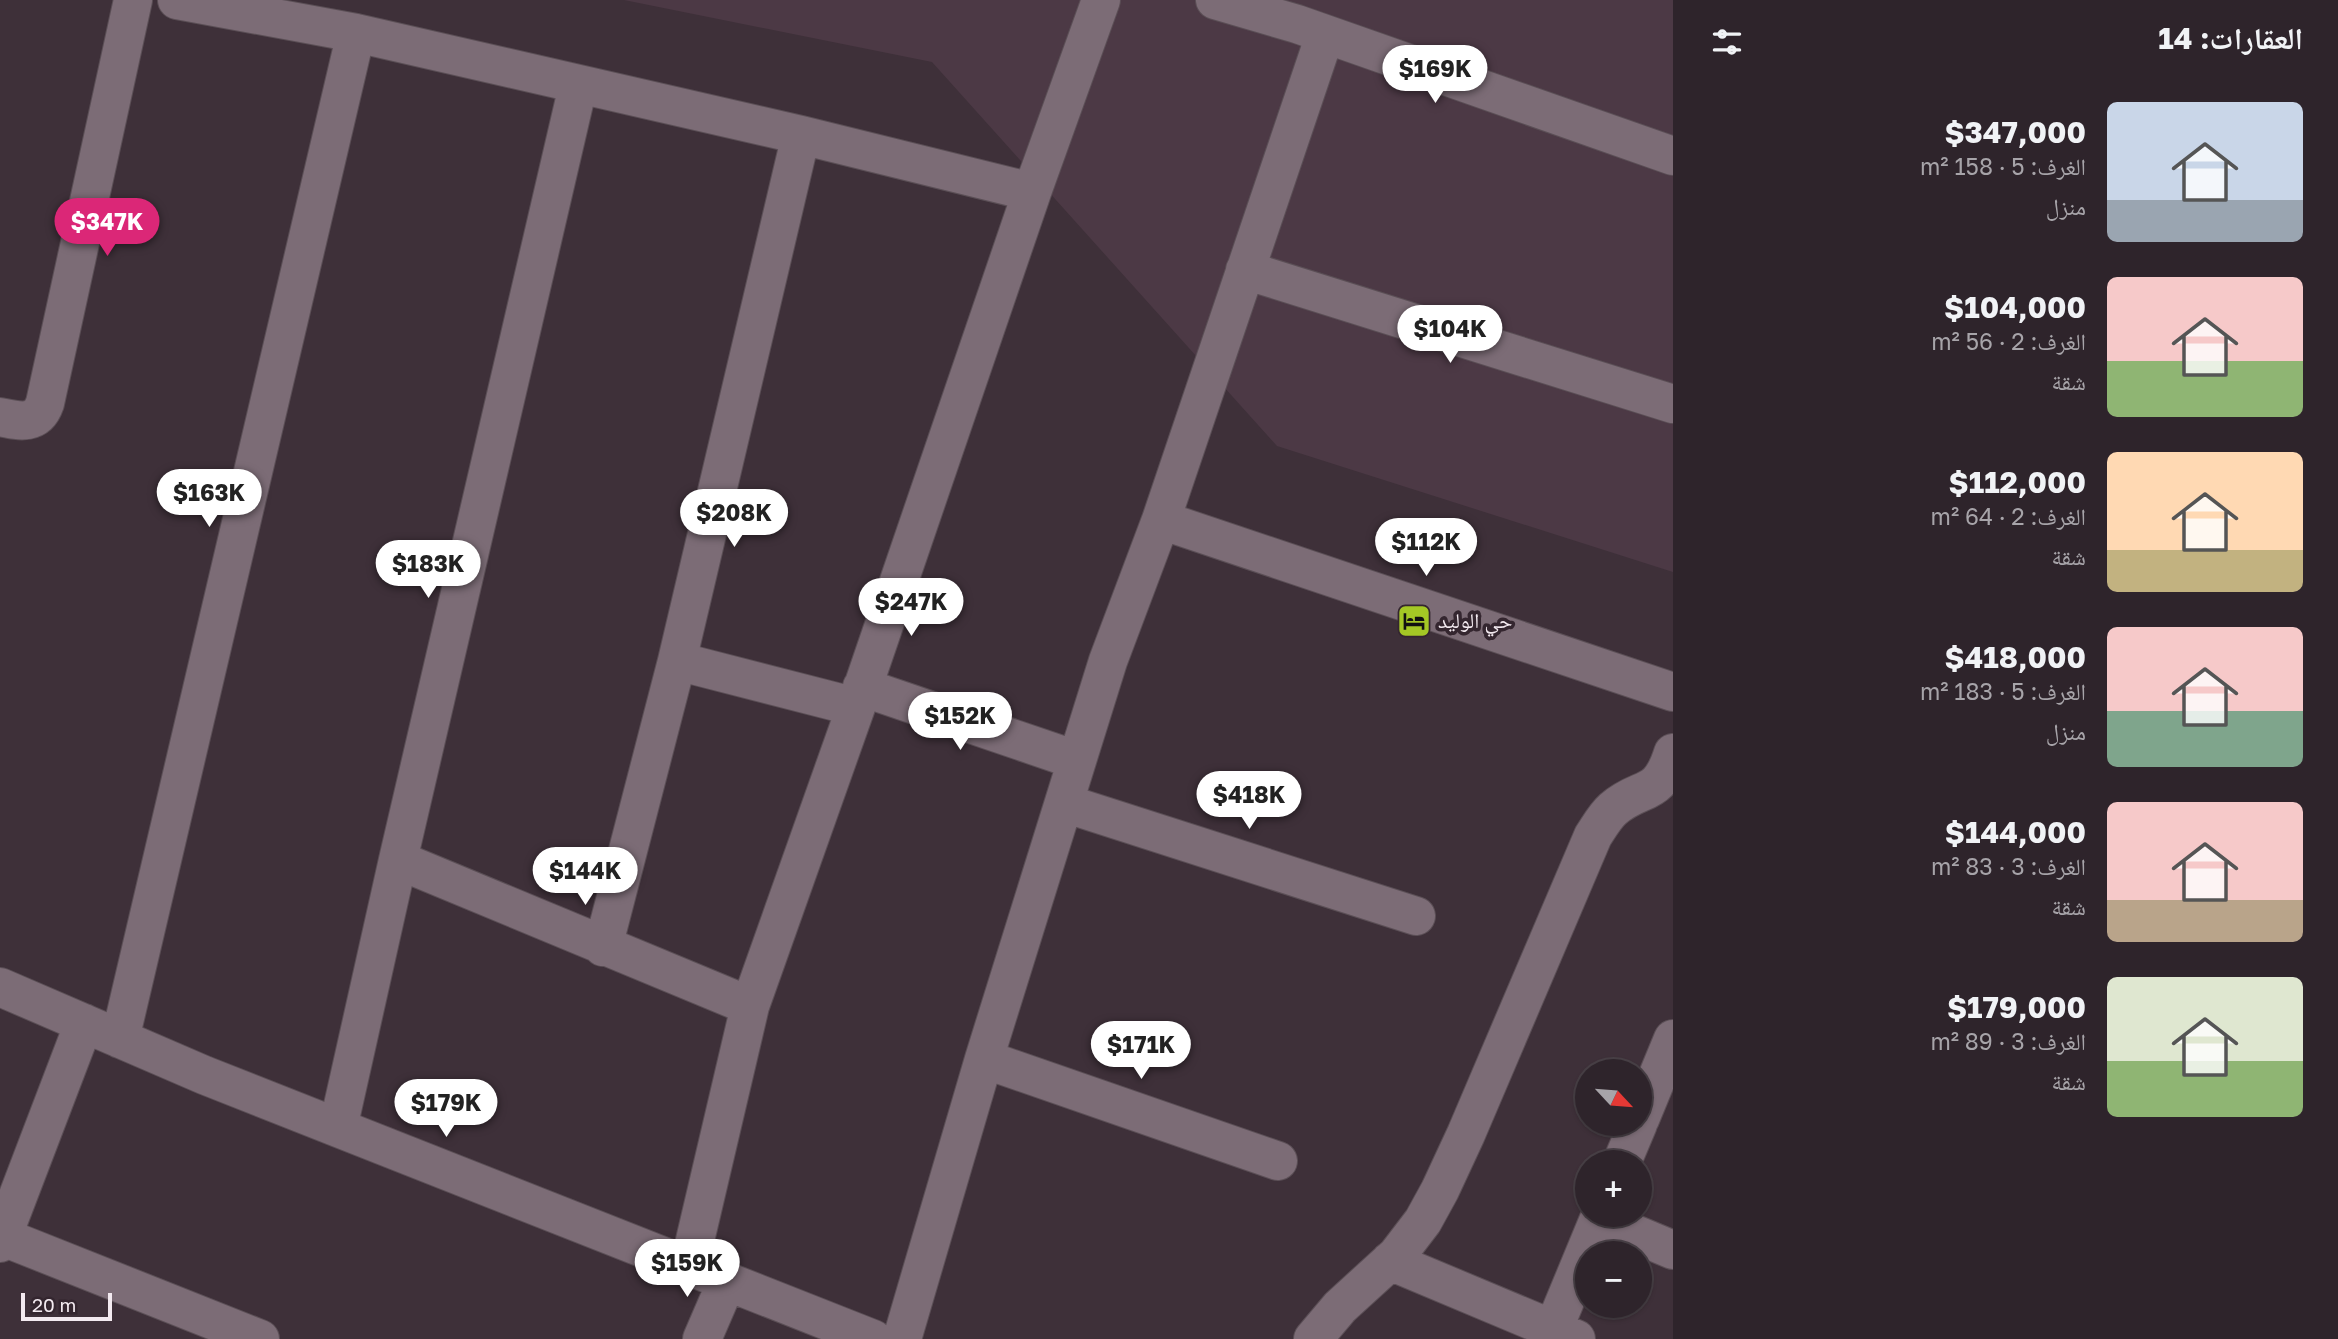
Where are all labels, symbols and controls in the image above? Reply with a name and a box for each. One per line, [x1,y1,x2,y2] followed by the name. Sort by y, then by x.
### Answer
[2158,20,2303,56] text: العقارات: 14
[1708,23,1746,61] icon: filters
[1386,46,1484,105] pin: $169K
[1398,54,1472,82] text: $169K
[1944,114,2086,150] text: $347,000
[2163,130,2247,214] icon: home
[1920,152,2086,180] text: الغرف: 5 · 158 m²
[2046,192,2086,220] text: منزل
[58,198,156,258] pin: $347K
[70,207,144,235] text: $347K
[1944,289,2086,325] text: $104,000
[2163,305,2247,389] icon: home
[1401,306,1499,365] pin: $104K
[1413,314,1487,342] text: $104K
[1931,327,2086,355] text: الغرف: 2 · 56 m²
[2052,367,2086,395] text: شقة
[1949,464,2086,500] text: $112,000
[160,470,258,529] pin: $163K
[173,478,245,506] text: $163K
[2163,480,2247,564] icon: home
[685,490,783,549] pin: $208K
[696,498,772,526] text: $208K
[1931,502,2086,530] text: الغرف: 2 · 64 m²
[1377,518,1475,578] pin: $112K
[1391,527,1461,555] text: $112K
[379,540,477,600] pin: $183K
[2052,542,2086,570] text: شقة
[392,549,464,577] text: $183K
[862,578,960,638] pin: $247K
[874,587,948,615] text: $247K
[1395,602,1433,640] hotel icon: حي الوليد
[1438,607,1512,637] place label: حي الوليد
[1944,639,2086,675] text: $418,000
[2163,655,2247,739] icon: home
[1920,677,2086,705] text: الغرف: 5 · 183 m²
[911,692,1009,752] pin: $152K
[924,701,996,729] text: $152K
[2046,717,2086,745] text: منزل
[1200,772,1298,831] pin: $418K
[1212,780,1286,808] text: $418K
[1945,814,2086,850] text: $144,000
[2163,830,2247,914] icon: home
[536,848,634,907] pin: $144K
[1931,852,2086,880] text: الغرف: 3 · 83 m²
[549,856,621,884] text: $144K
[2052,892,2086,920] text: شقة
[1947,989,2086,1025] text: $179,000
[2163,1005,2247,1089] icon: home
[1092,1021,1190,1081] pin: $171K
[1930,1027,2086,1055] text: الغرف: 3 · 89 m²
[1107,1030,1175,1058] text: $171K
[1575,1059,1652,1136] north arrow
[1575,1059,1652,1318] map controls
[2052,1067,2086,1095] text: شقة
[397,1080,495,1139] pin: $179K
[410,1088,482,1116] text: $179K
[1575,1150,1652,1227] button: +
[638,1240,736,1299] pin: $159K
[1575,1241,1652,1318] button: −
[651,1248,723,1276] text: $159K
[21,1290,112,1322] scale bar
[32,1293,76,1316] text: 20 m

